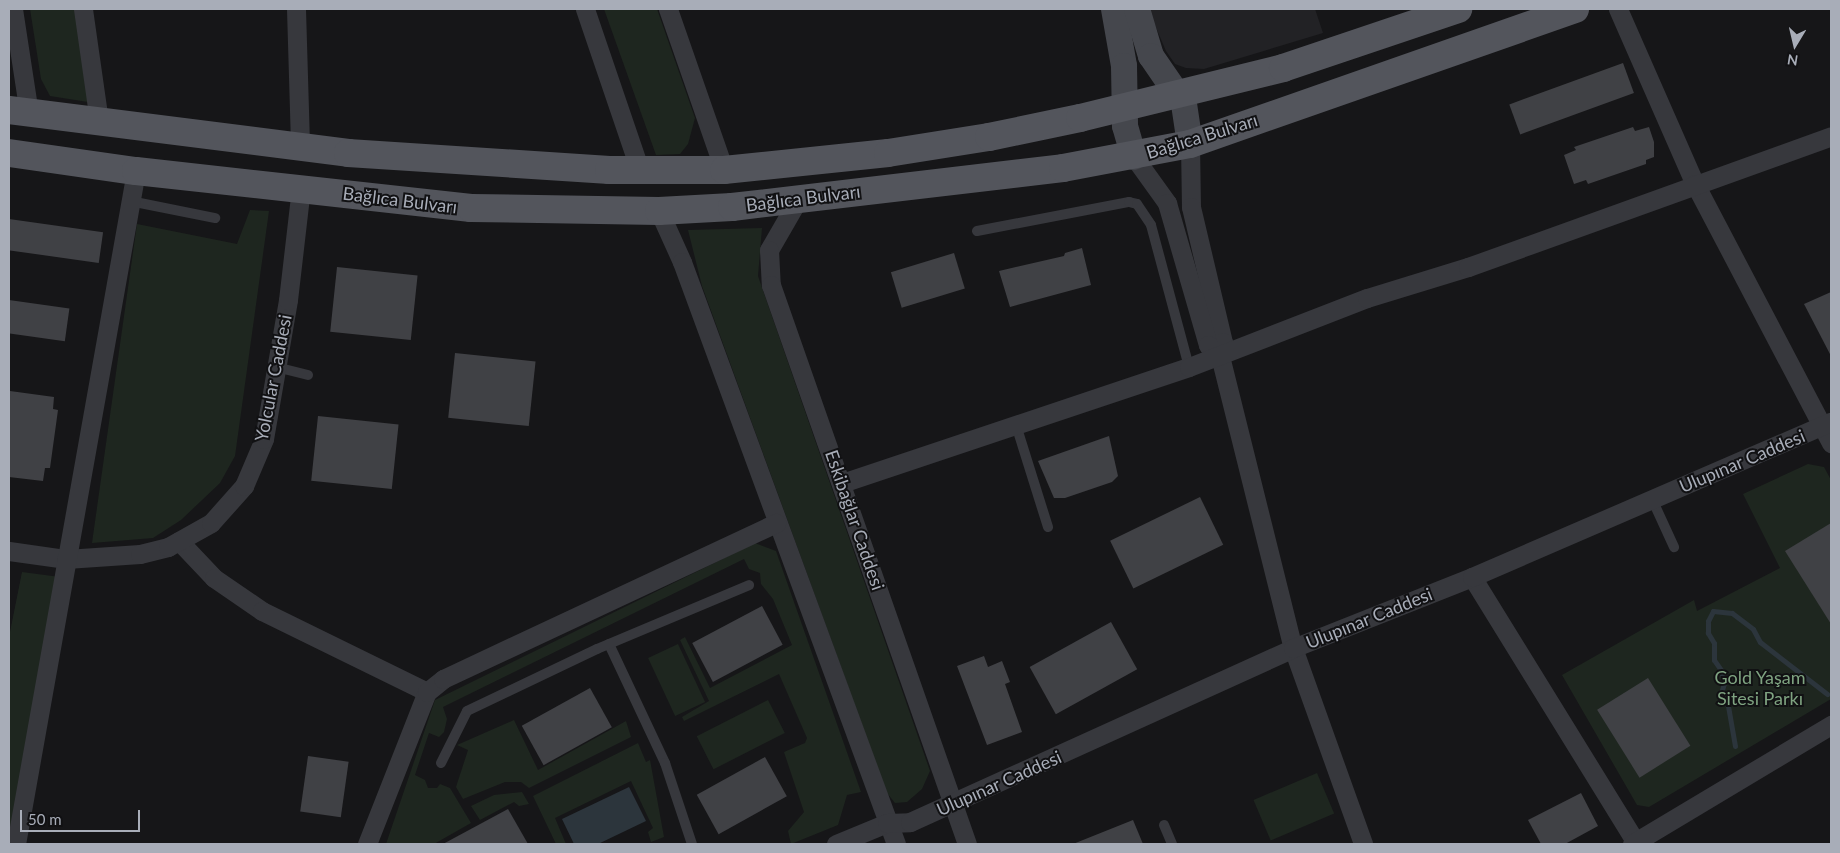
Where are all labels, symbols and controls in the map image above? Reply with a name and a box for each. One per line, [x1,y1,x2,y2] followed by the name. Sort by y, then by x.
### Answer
[1770,20,1820,70] north arrow
[1786,51,1799,70] text: N
[1144,109,1260,163] street label: Bağlıca Bulvarı
[745,180,861,216] street label: Bağlıca Bulvarı
[342,182,458,218] street label: Bağlıca Bulvarı
[250,312,296,444] street label: Yolcular Caddesi
[1676,425,1808,497] street label: Ulupınar Caddesi
[821,447,889,593] street label: Eskibağlar Caddesi
[1303,583,1435,653] street label: Ulupınar Caddesi
[1714,667,1806,710] park label: Gold Yaşam Sitesi Parkı
[933,746,1065,820] street label: Ulupınar Caddesi
[22,800,142,832] scale bar
[28,810,62,828] text: 50 m

